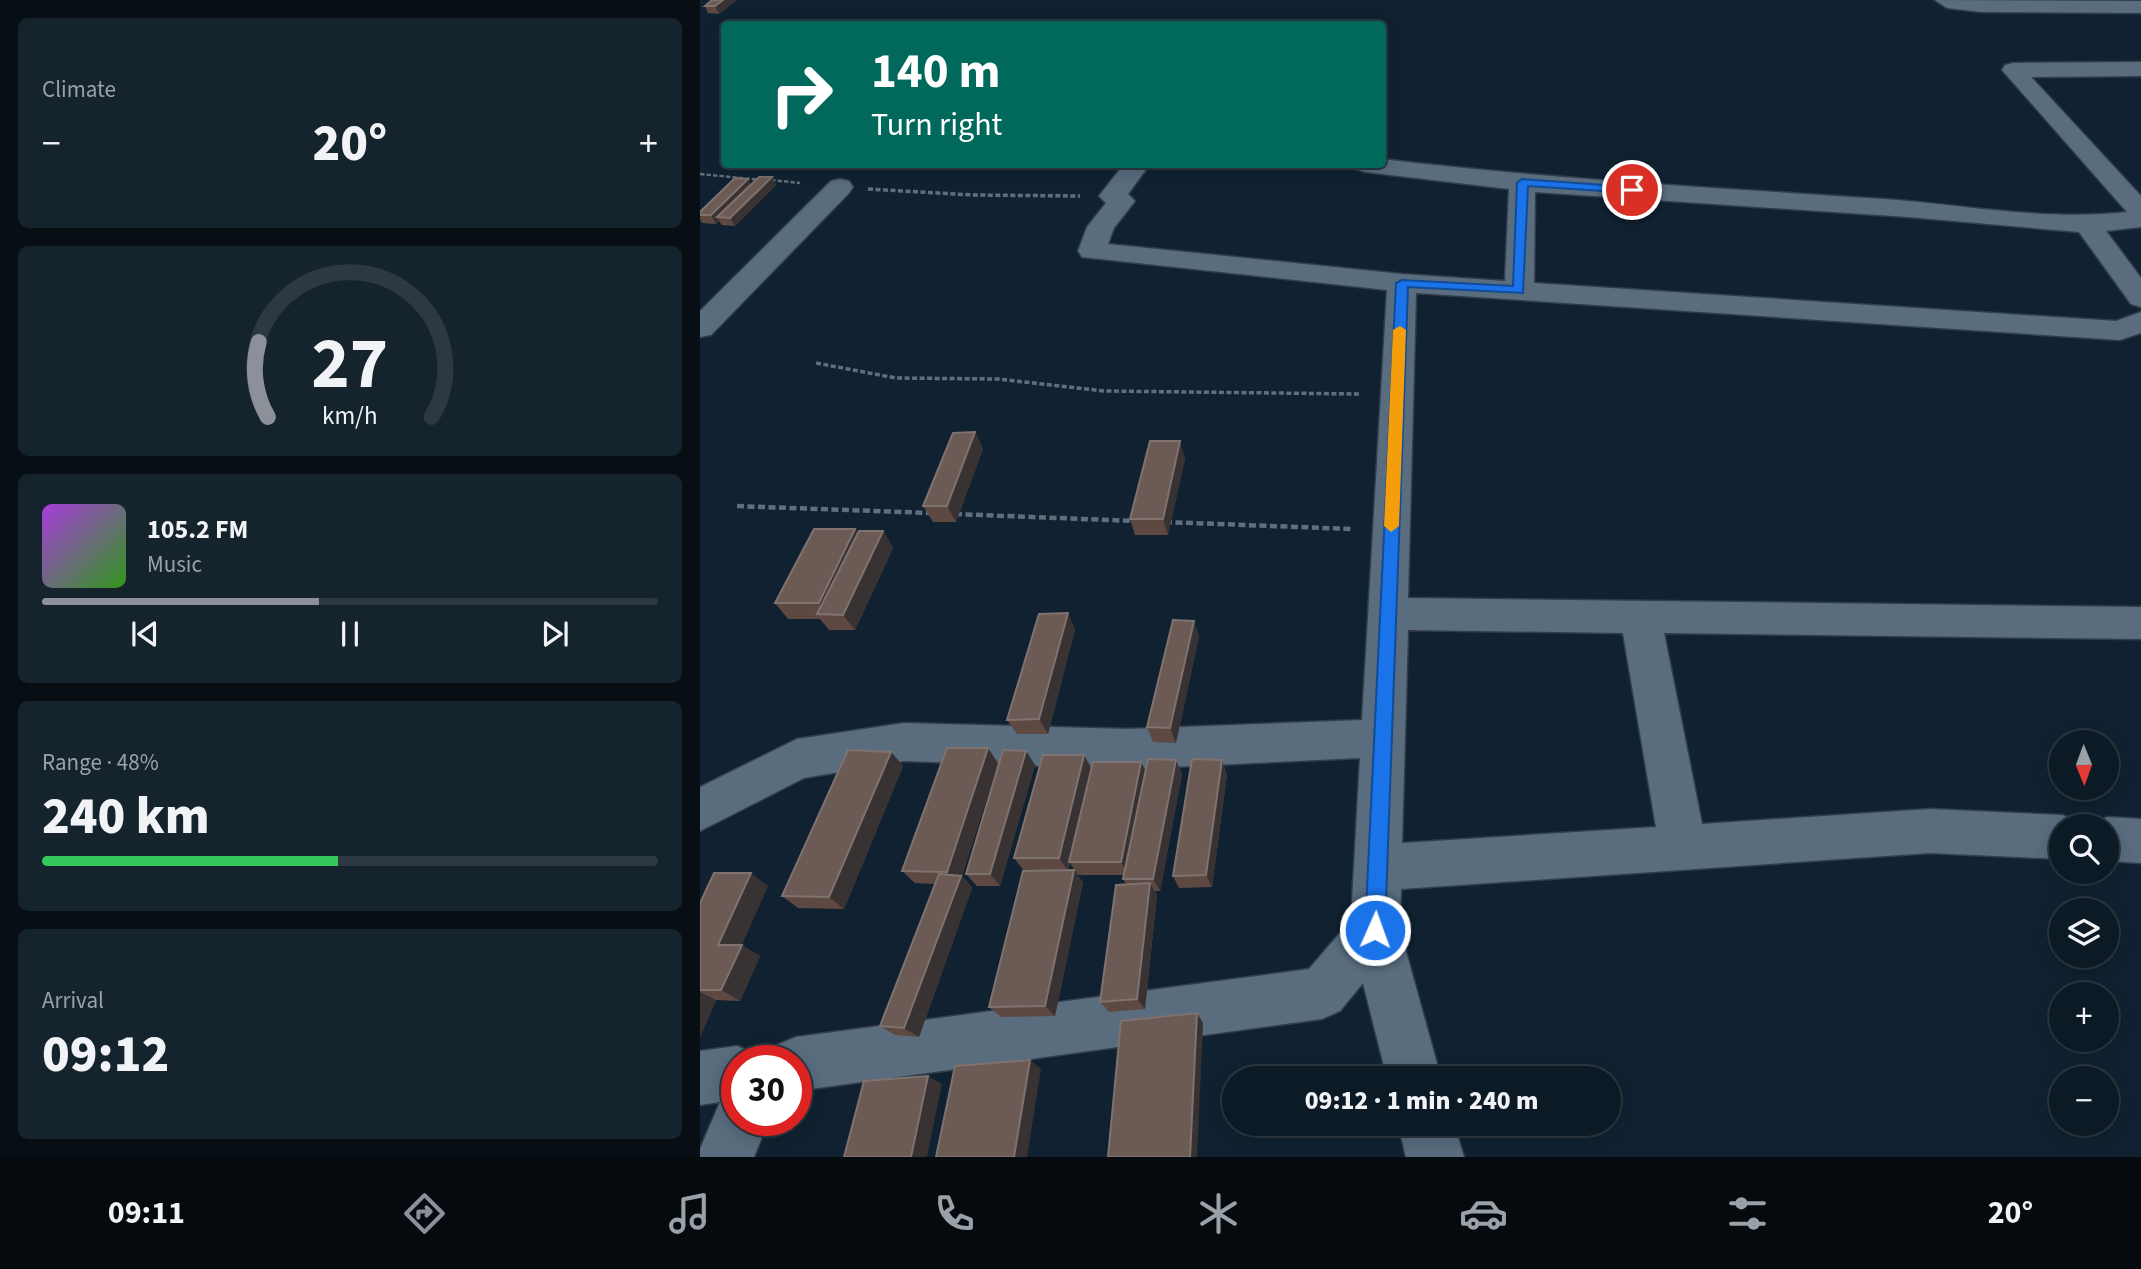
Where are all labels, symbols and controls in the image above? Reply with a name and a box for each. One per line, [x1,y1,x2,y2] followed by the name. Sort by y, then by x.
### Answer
[871,37,1000,107] text: 140 m
[756,49,847,140] icon: right
[42,73,116,106] text: Climate
[871,102,1002,148] text: Turn right
[313,107,387,181] text: 20°
[42,117,61,171] text: −
[639,117,658,171] text: +
[1602,160,1662,220] pin
[1613,171,1651,209] icon: arrive
[312,312,388,416] text: 27
[322,397,378,433] text: km/h
[147,511,248,548] text: 105.2 FM
[147,548,202,581] text: Music
[126,615,164,653] icon: previous
[331,615,369,653] icon: pause
[536,615,574,653] icon: next
[2049,730,2119,800] north arrow
[2049,730,2119,1136] map controls
[42,746,159,779] text: Range · 48%
[42,780,210,854] text: 240 km
[2049,814,2119,884] button: search
[1338,893,1412,967] position arrow
[2049,898,2119,968] button: layers
[2049,982,2119,1052] button: +
[42,984,104,1017] text: Arrival
[42,1018,169,1092] text: 09:12
[721,1045,812,1136] speed limit sign: 30
[2049,1066,2119,1136] button: −
[1305,1082,1538,1119] text: 09:12 · 1 min · 240 m
[400,1189,449,1238] icon: directions
[665,1189,714,1238] icon: music
[930,1189,979,1238] icon: phone
[1194,1189,1243,1238] icon: climate
[1459,1189,1508,1238] icon: car
[1723,1189,1772,1238] icon: filters
[108,1190,185,1236] text: 09:11
[1988,1190,2033,1236] text: 20°

